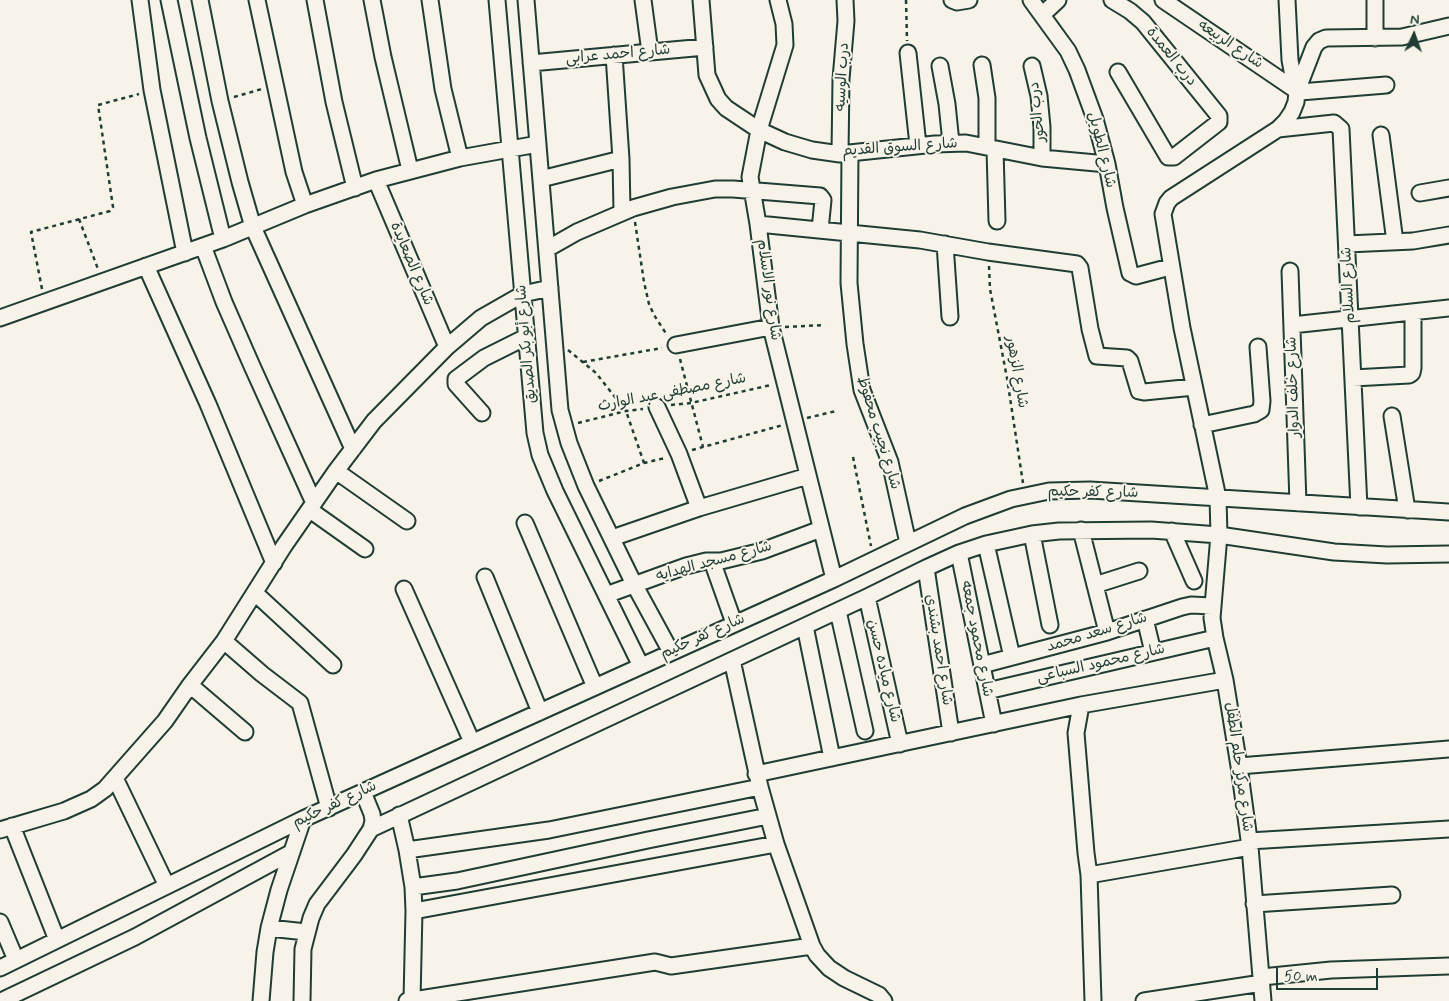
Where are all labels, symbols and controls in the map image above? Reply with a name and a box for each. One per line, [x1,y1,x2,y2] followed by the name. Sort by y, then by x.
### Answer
[1389,10,1439,60] north arrow
[1410,11,1420,29] text: N
[1194,17,1266,73] street label: شارع الربيعه
[1142,24,1200,90] street label: درب العمدة
[565,41,671,69] street label: شارع احمد عرابى
[832,42,854,112] street label: درب الوسيه
[1026,81,1050,143] street label: درب الحور
[1083,110,1119,190] street label: شارع الطويل
[842,135,958,161] street label: شارع السوق القديم
[385,219,437,309] street label: شارع الصعايدة
[752,238,784,342] street label: شارع نور الاسلام
[1338,246,1360,324] street label: شارع السلام
[513,284,541,404] street label: شارع أبو بكر الصديق
[1001,334,1031,410] street label: شارع الزهور
[1283,336,1305,438] street label: شارع خلف الدوار
[596,370,748,416] street label: شارع مصطفى عبد الوارث
[852,374,904,492] street label: شارع نجيب محفوظ
[1048,483,1138,503] street label: شارع كفر حكيم
[654,538,774,586] street label: شارع مسجد الهدايه
[956,579,996,699] street label: شارع محمود جمعه
[920,593,956,707] street label: شارع احمد بشندي
[1044,609,1150,657] street label: شارع سعد محمد
[658,610,748,664] street label: شارع كفر حكيم
[862,618,904,724] street label: شارع مياده حسن
[1035,641,1167,687] street label: شارع محمود السباعى
[1220,701,1256,833] street label: شارع مركز حلم الطفل
[290,778,380,832] street label: شارع كفر حكيم
[1279,958,1382,990] scale bar
[1284,967,1318,987] text: 50 m

